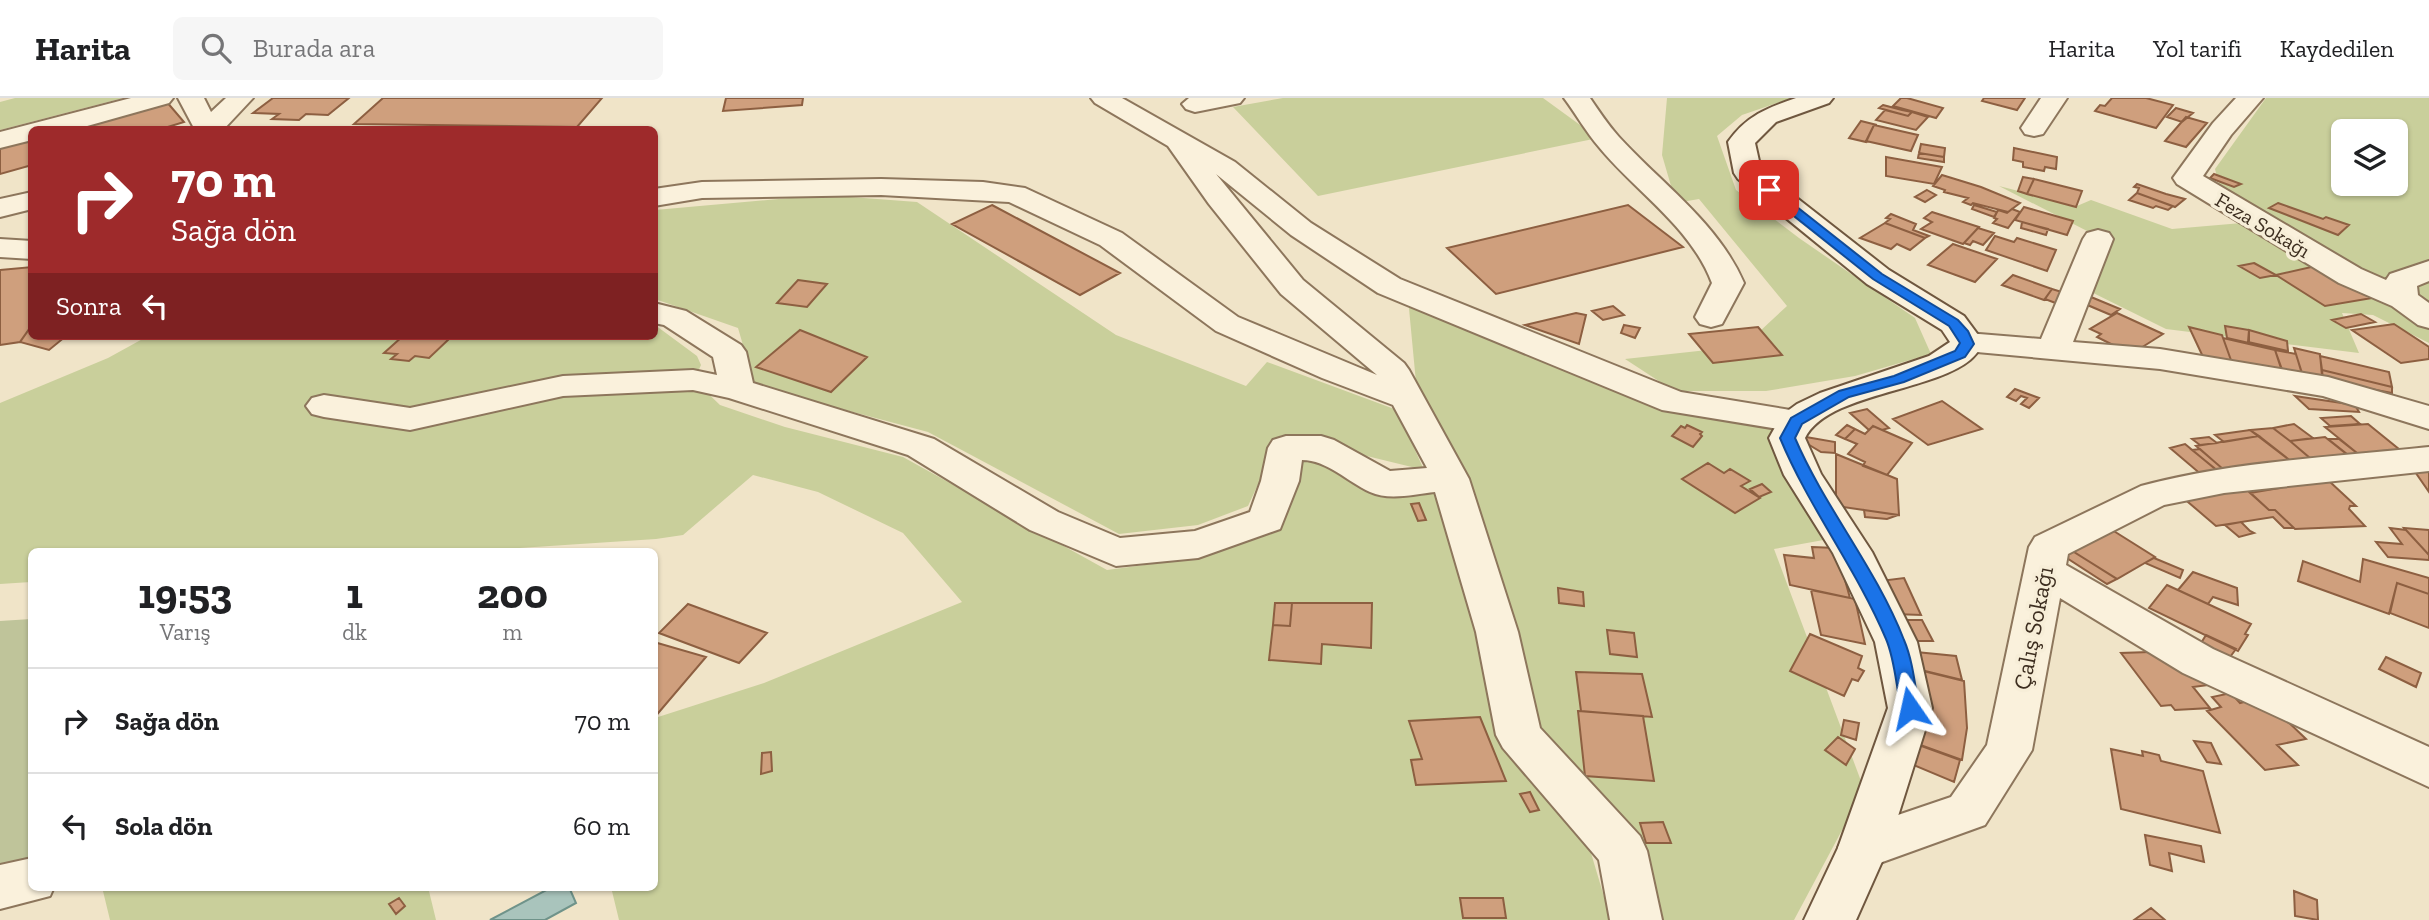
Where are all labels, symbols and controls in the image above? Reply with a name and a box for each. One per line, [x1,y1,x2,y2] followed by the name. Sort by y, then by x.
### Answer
[173,17,663,80] search box
[35,29,131,68] text: Harita
[197,29,235,67] icon: search
[253,32,375,64] text: Burada ara
[2048,34,2115,63] text: Harita
[2153,34,2242,63] text: Yol tarifi
[2280,34,2394,63] text: Kaydedilen
[2331,119,2408,196] map controls
[2331,119,2408,196] button: layers
[171,151,276,210] text: 70 m
[56,154,147,245] icon: right
[1739,160,1799,220] pin
[1750,171,1788,209] icon: arrive
[2211,187,2315,263] street label: Feza Sokağı
[171,211,296,249] text: Sağa dön
[136,287,174,325] icon: left
[56,290,122,322] text: Sonra
[2007,564,2059,692] street label: Çalış Sokağı
[138,568,232,619] text: 19:53
[346,568,363,619] text: 1
[477,568,548,619] text: 200
[160,618,211,646] text: Varış
[342,618,367,646] text: dk
[503,618,522,646] text: m
[1873,671,1947,745] position arrow
[56,702,94,740] icon: right
[115,705,219,737] text: Sağa dön
[574,705,630,737] text: 70 m
[56,807,94,845] icon: left
[115,810,212,842] text: Sola dön
[573,810,630,842] text: 60 m

